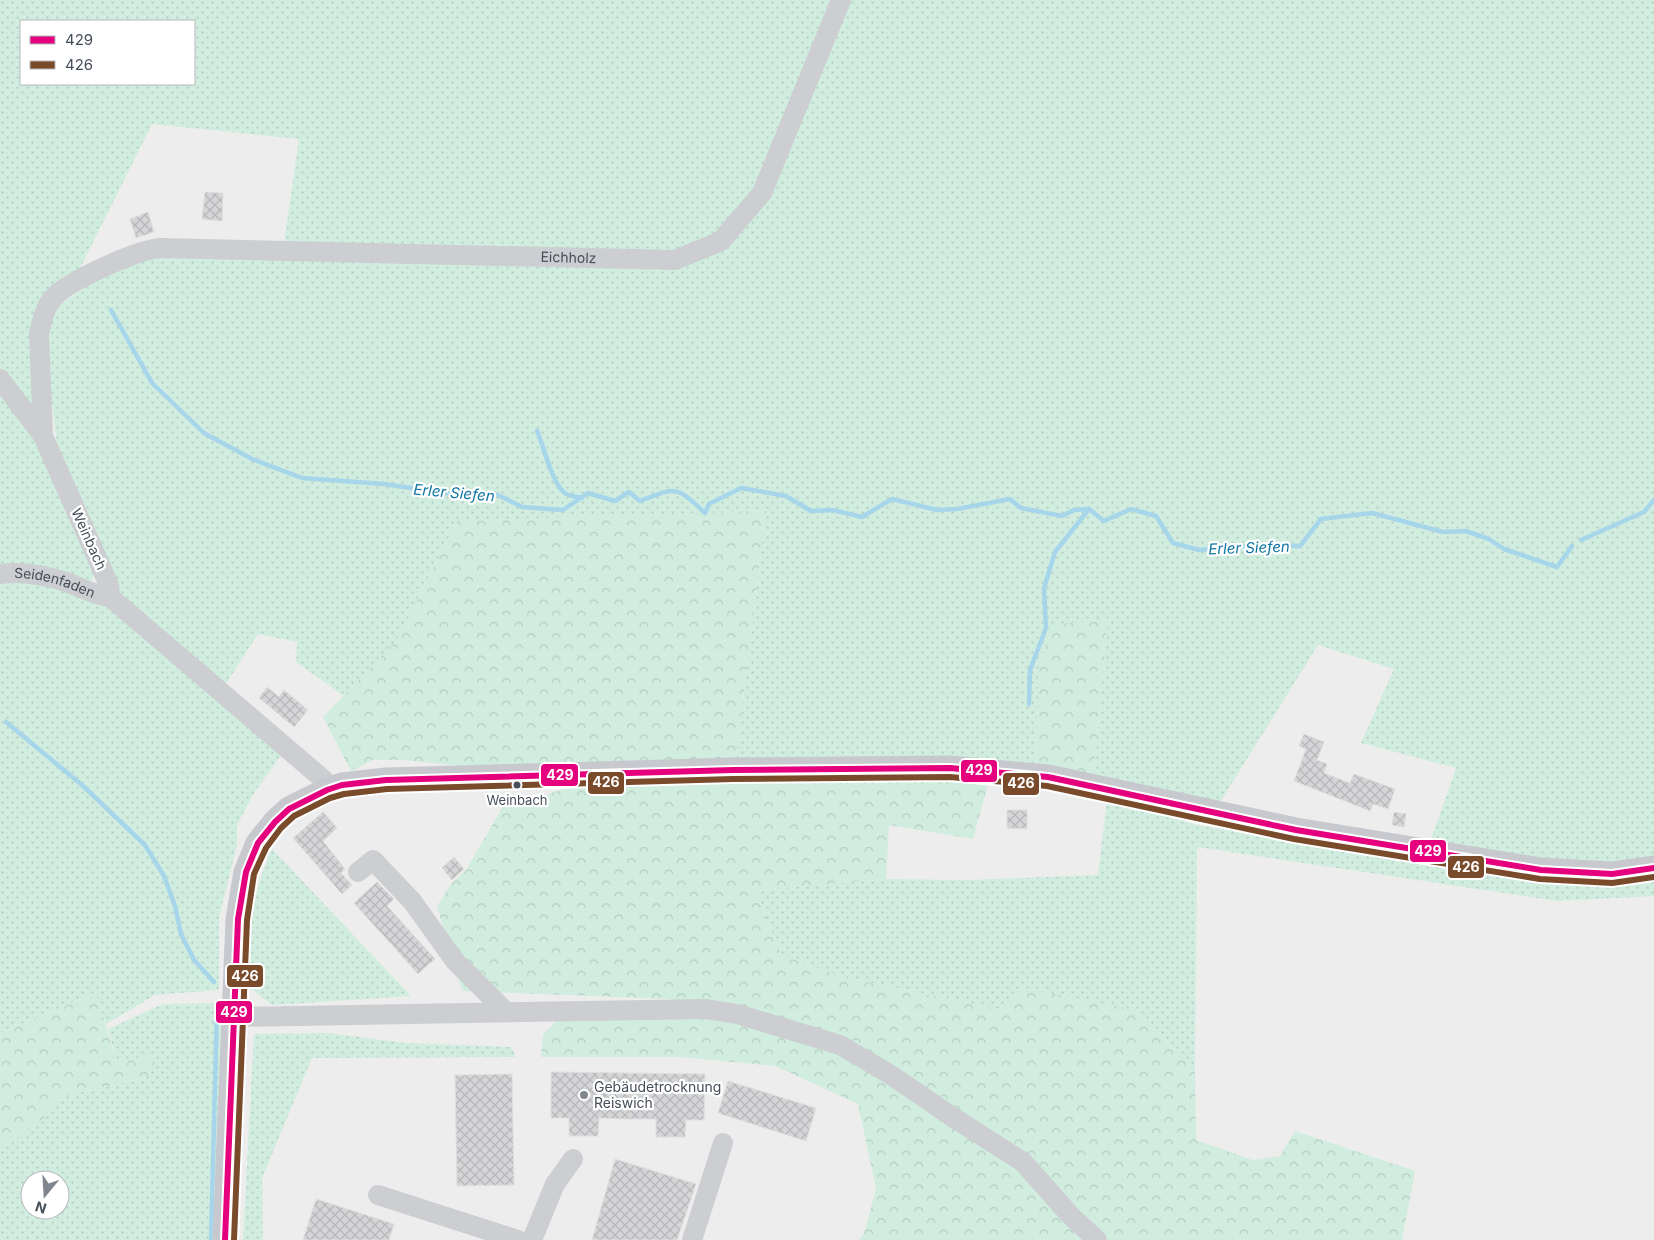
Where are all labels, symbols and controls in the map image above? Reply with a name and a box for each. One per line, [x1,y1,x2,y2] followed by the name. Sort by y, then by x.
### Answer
[20,20,195,85] legend
[65,30,93,49] text: 429
[65,55,93,74] text: 426
[540,248,597,266] street label: Eichholz
[413,479,496,506] water label: Erler Siefen
[68,505,111,572] street label: Weinbach
[1208,537,1290,558] water label: Erler Siefen
[14,564,98,601] street label: Seidenfaden
[960,759,998,783] line badge: 429
[965,761,993,778] text: 429
[540,763,579,787] line badge: 429
[546,766,574,783] text: 429
[587,771,625,795] line badge: 426
[1002,772,1040,796] line badge: 426
[592,773,620,790] text: 426
[1007,774,1035,791] text: 426
[512,780,522,790] marker: Weinbach
[486,792,548,808] place label: Weinbach
[1409,839,1447,863] line badge: 429
[1414,842,1442,859] text: 429
[1447,855,1485,879] line badge: 426
[1452,858,1480,875] text: 426
[226,964,264,988] line badge: 426
[231,967,259,984] text: 426
[215,1000,253,1024] line badge: 429
[220,1003,248,1020] text: 429
[594,1078,721,1111] place label: Gebäudetrocknung Reiswich
[578,1089,590,1101] marker: Gebäudetrocknung Reiswich
[20,1170,70,1220] north arrow
[33,1198,49,1218] text: N

